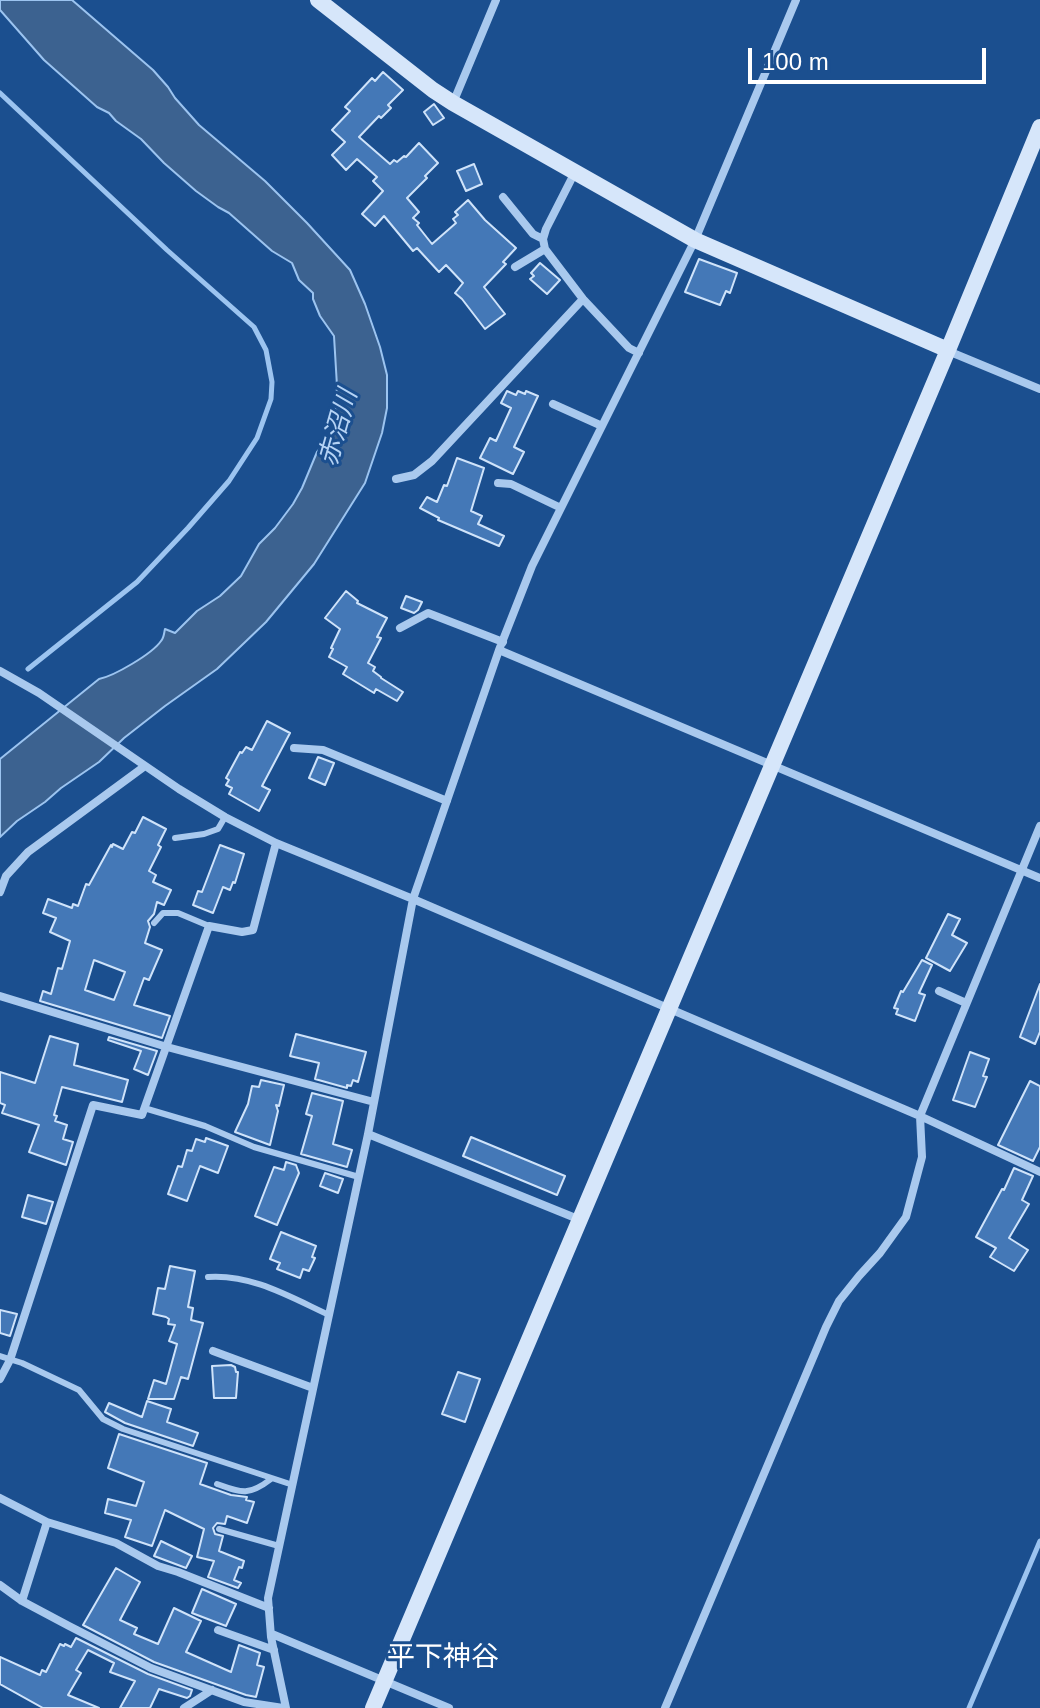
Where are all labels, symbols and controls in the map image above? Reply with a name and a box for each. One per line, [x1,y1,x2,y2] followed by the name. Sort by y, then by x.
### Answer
[752,32,990,82] scale bar
[762,48,829,75] text: 100 m
[313,386,365,470] water label: 赤沼川
[387,1641,499,1675] district label: 平下神谷

